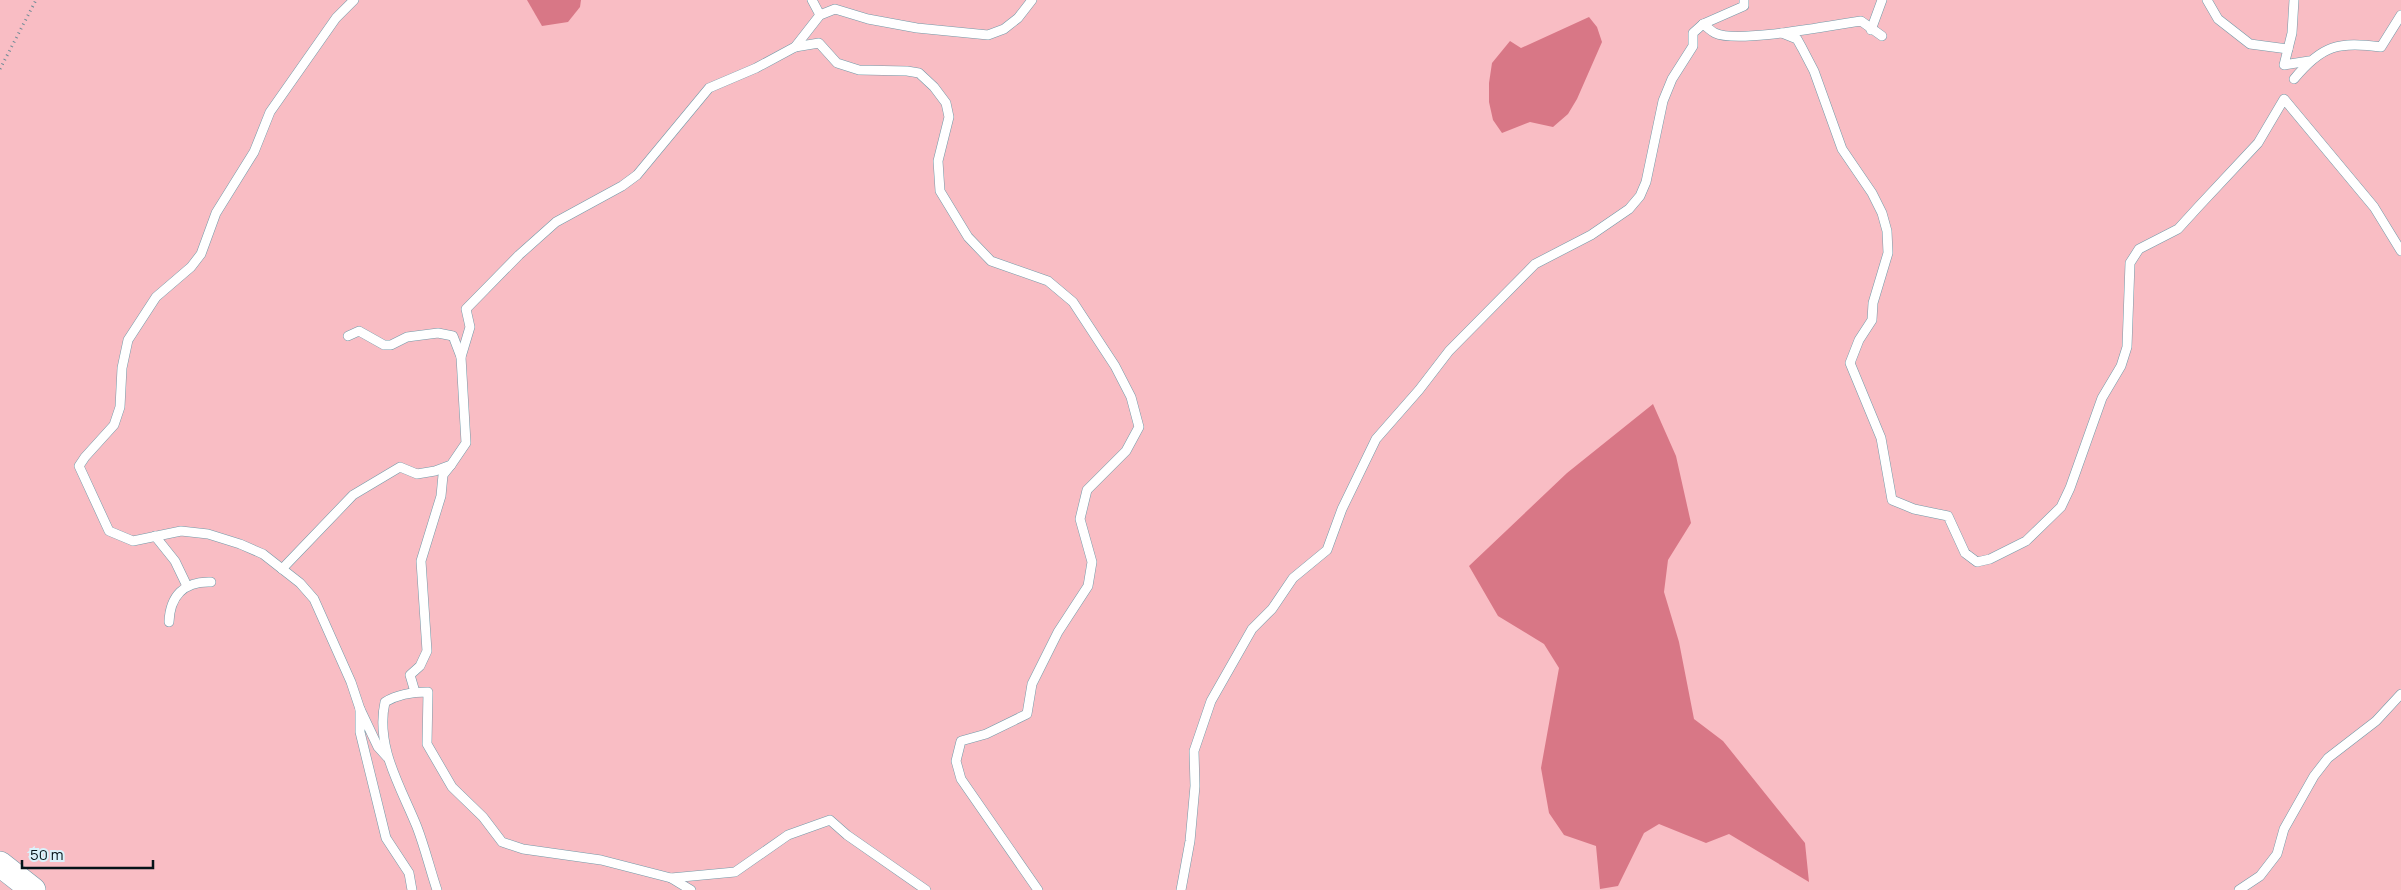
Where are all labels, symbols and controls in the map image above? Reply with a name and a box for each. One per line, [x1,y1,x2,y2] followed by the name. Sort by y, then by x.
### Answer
[22,838,154,870] scale bar
[30,844,64,865] text: 50 m

